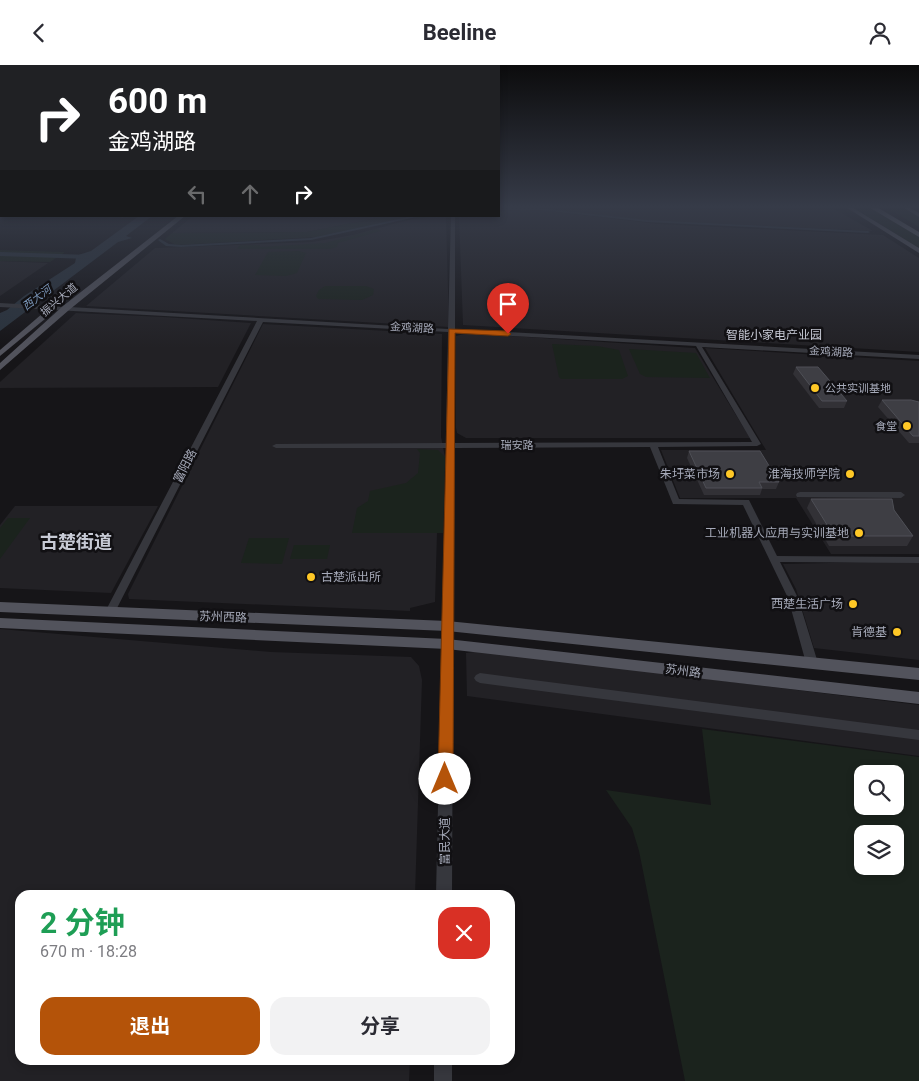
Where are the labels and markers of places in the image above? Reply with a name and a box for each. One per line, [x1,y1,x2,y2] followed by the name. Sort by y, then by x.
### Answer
[487,283,529,334] pin
[809,382,821,394] marker: 公共实训基地
[825,382,891,395] place label: 公共实训基地
[875,420,897,433] place label: 食堂
[901,420,913,432] marker: 食堂
[660,467,720,481] place label: 朱圩菜市场
[768,467,840,481] place label: 淮海技师学院
[724,468,736,480] marker: 朱圩菜市场
[844,468,856,480] marker: 淮海技师学院
[705,526,849,540] place label: 工业机器人应用与实训基地
[853,527,865,539] marker: 工业机器人应用与实训基地
[321,570,381,584] place label: 古楚派出所
[305,571,317,583] marker: 古楚派出所
[771,597,843,611] place label: 西楚生活广场
[847,598,859,610] marker: 西楚生活广场
[851,625,887,639] place label: 肯德基
[891,626,903,638] marker: 肯德基

